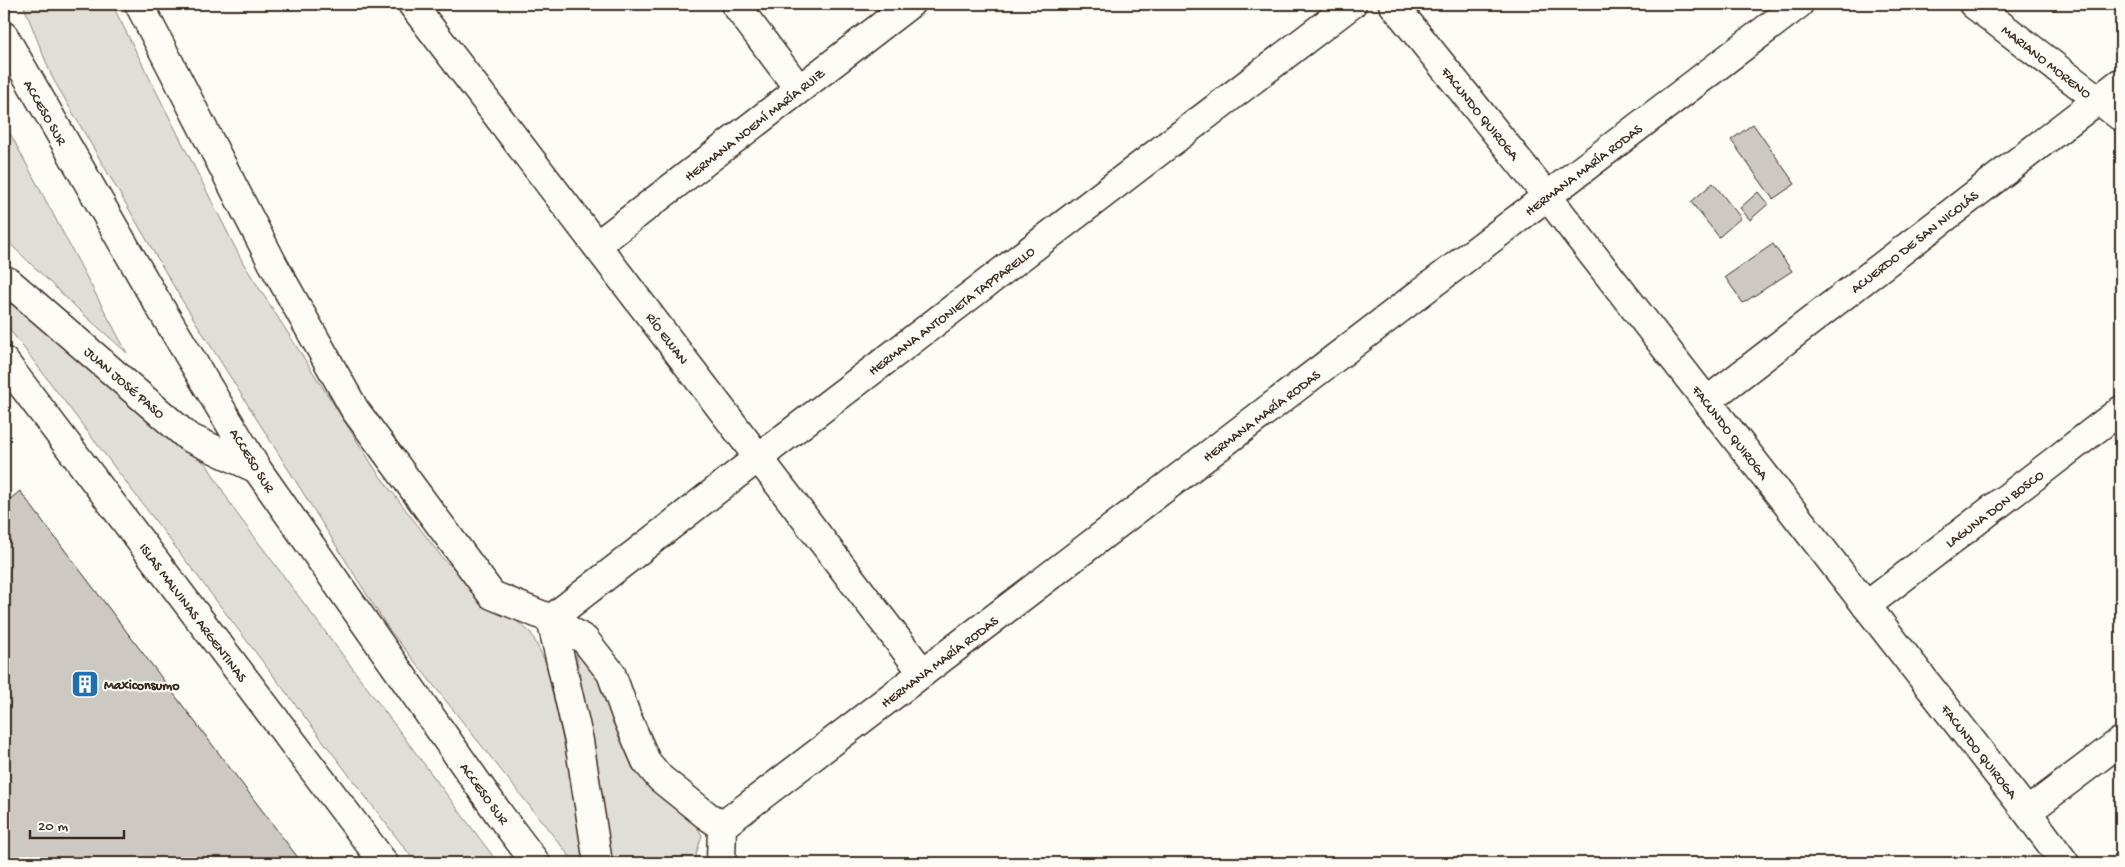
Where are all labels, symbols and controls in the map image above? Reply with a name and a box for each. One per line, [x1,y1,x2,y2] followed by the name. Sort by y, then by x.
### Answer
[1997,23,2094,104] street label: MARIANO MORENO
[1436,64,1522,165] street label: FACUNDO QUIROGA
[682,65,830,186] street label: HERMANA NOEMÍ MARÍA RUIZ
[18,78,70,149] street label: ACCESO SUR
[1522,121,1647,221] street label: HERMANA MARÍA RODAS
[1848,187,1983,298] street label: ACUERDO DE SAN NICOLÁS
[866,243,1040,380] street label: HERMANA ANTONIETA TAPPARELLO
[641,310,691,369] street label: RÍO EWAN
[79,344,168,424] street label: JUAN JOSÉ PASO
[1200,367,1325,467] street label: HERMANA MARÍA RODAS
[1686,382,1772,485] street label: FACUNDO QUIROGA
[225,426,278,497] street label: ACCESO SUR
[1943,467,2049,553] street label: LAGUNA DON BOSCO
[134,541,250,687] street label: ISLAS MALVINAS ARGENTINAS
[878,613,1003,713] street label: HERMANA MARÍA RODAS
[70,669,100,699] building icon: Maxiconsumo
[104,678,180,695] place label: Maxiconsumo
[1935,701,2021,804] street label: FACUNDO QUIROGA
[455,760,511,829] street label: ACCESO SUR
[30,807,124,839] scale bar
[38,818,68,836] text: 20 m

